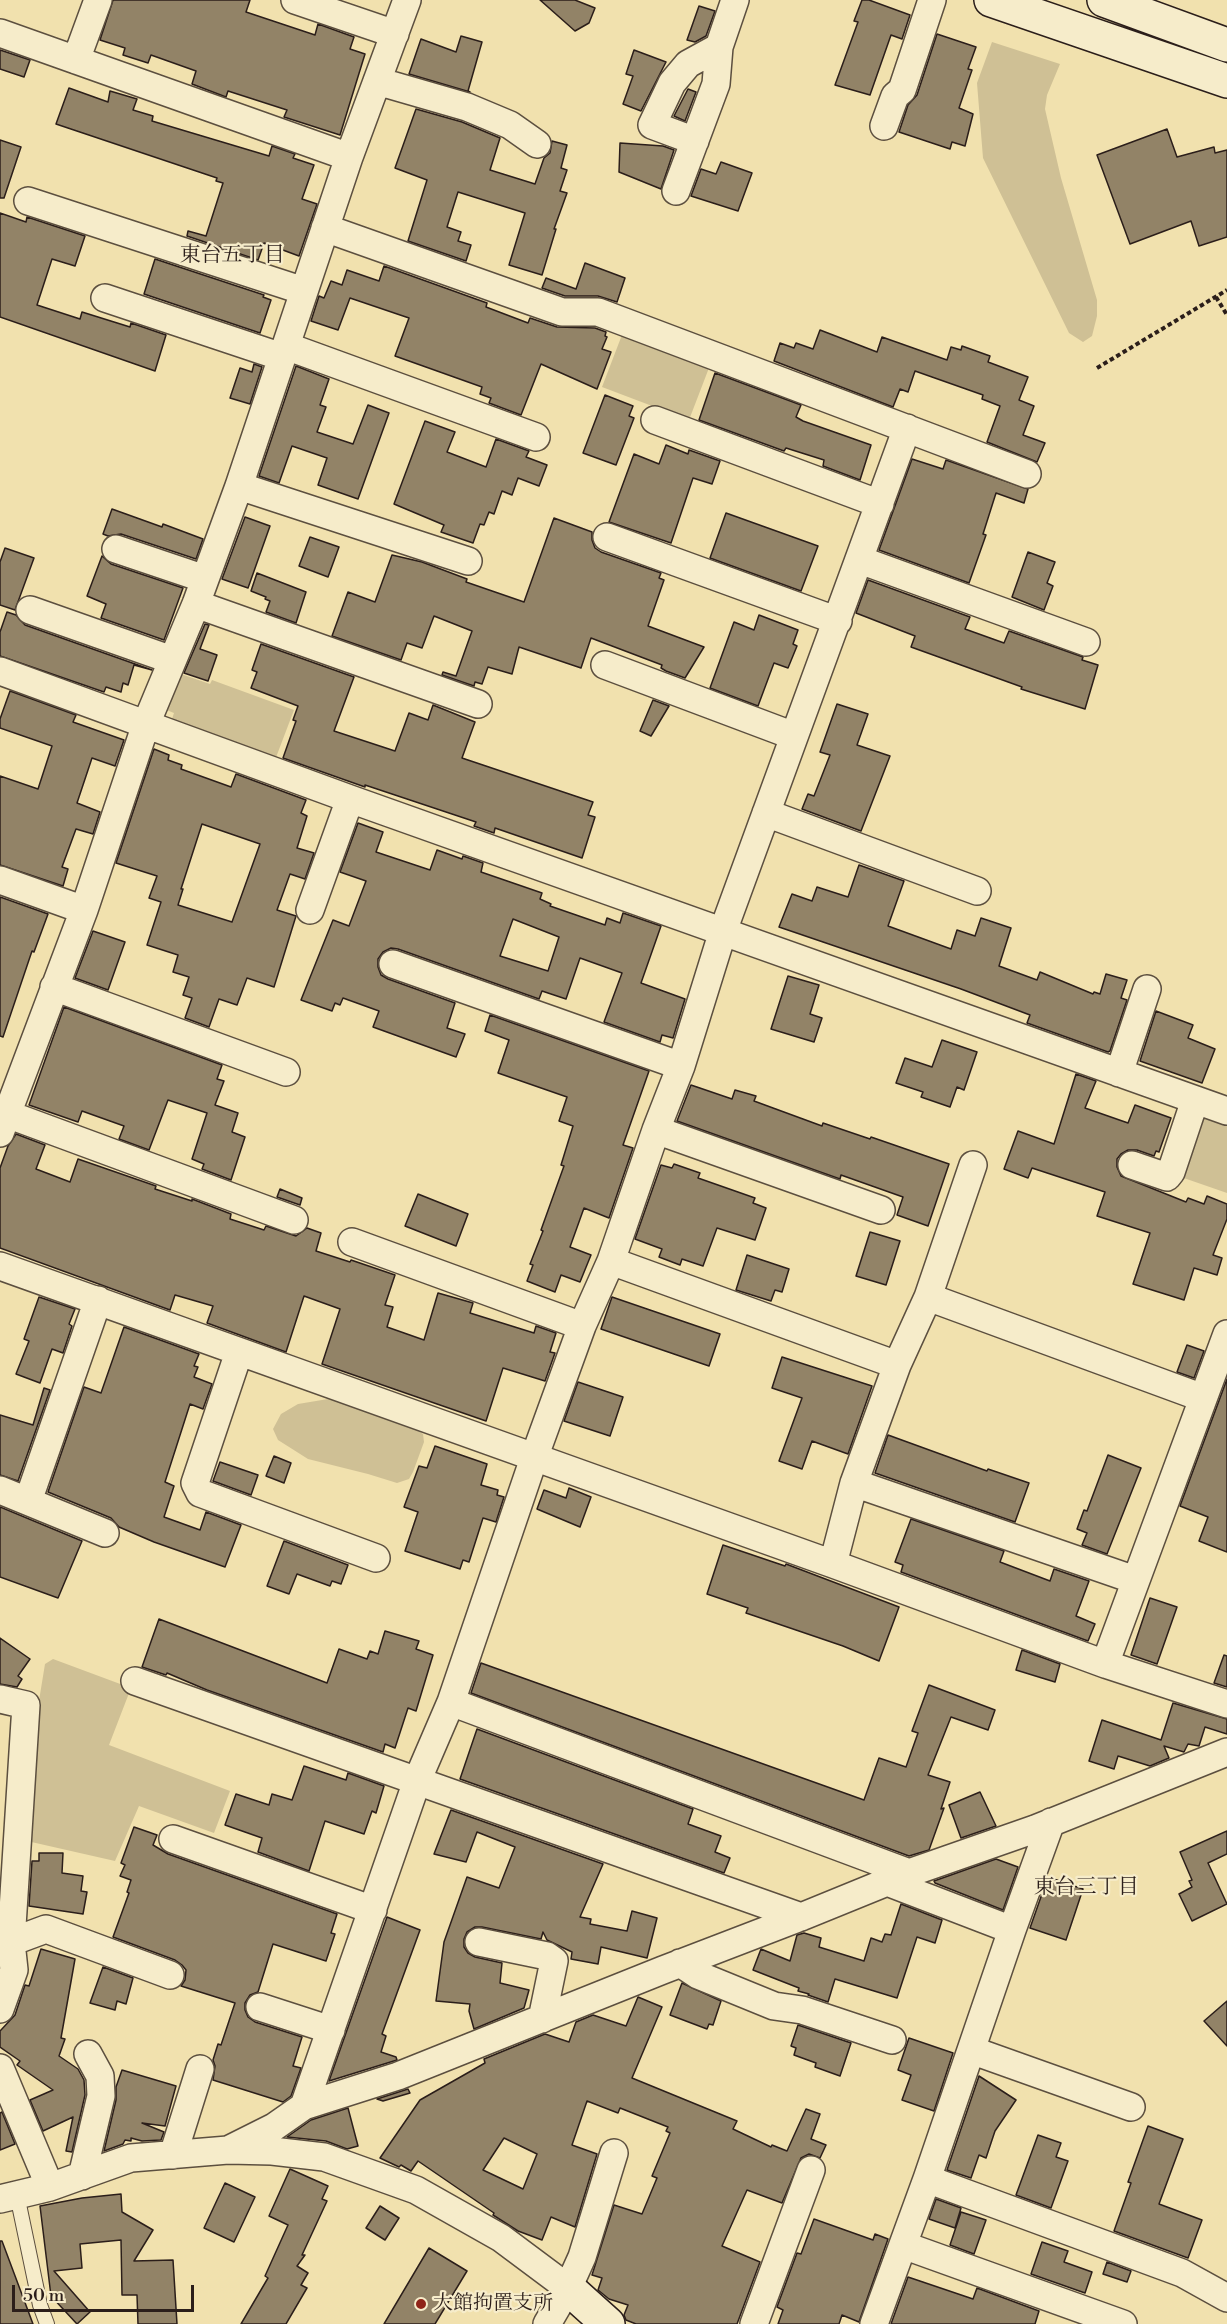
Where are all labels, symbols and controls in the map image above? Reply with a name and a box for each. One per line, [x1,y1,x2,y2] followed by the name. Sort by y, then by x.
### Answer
[180,243,284,269] district label: 東台五丁目
[1034,1875,1138,1901] district label: 東台三丁目
[15,2273,196,2311] scale bar
[23,2284,64,2307] text: 50 m
[433,2292,553,2316] place label: 大館拘置支所
[414,2297,428,2311] marker: 大館拘置支所

